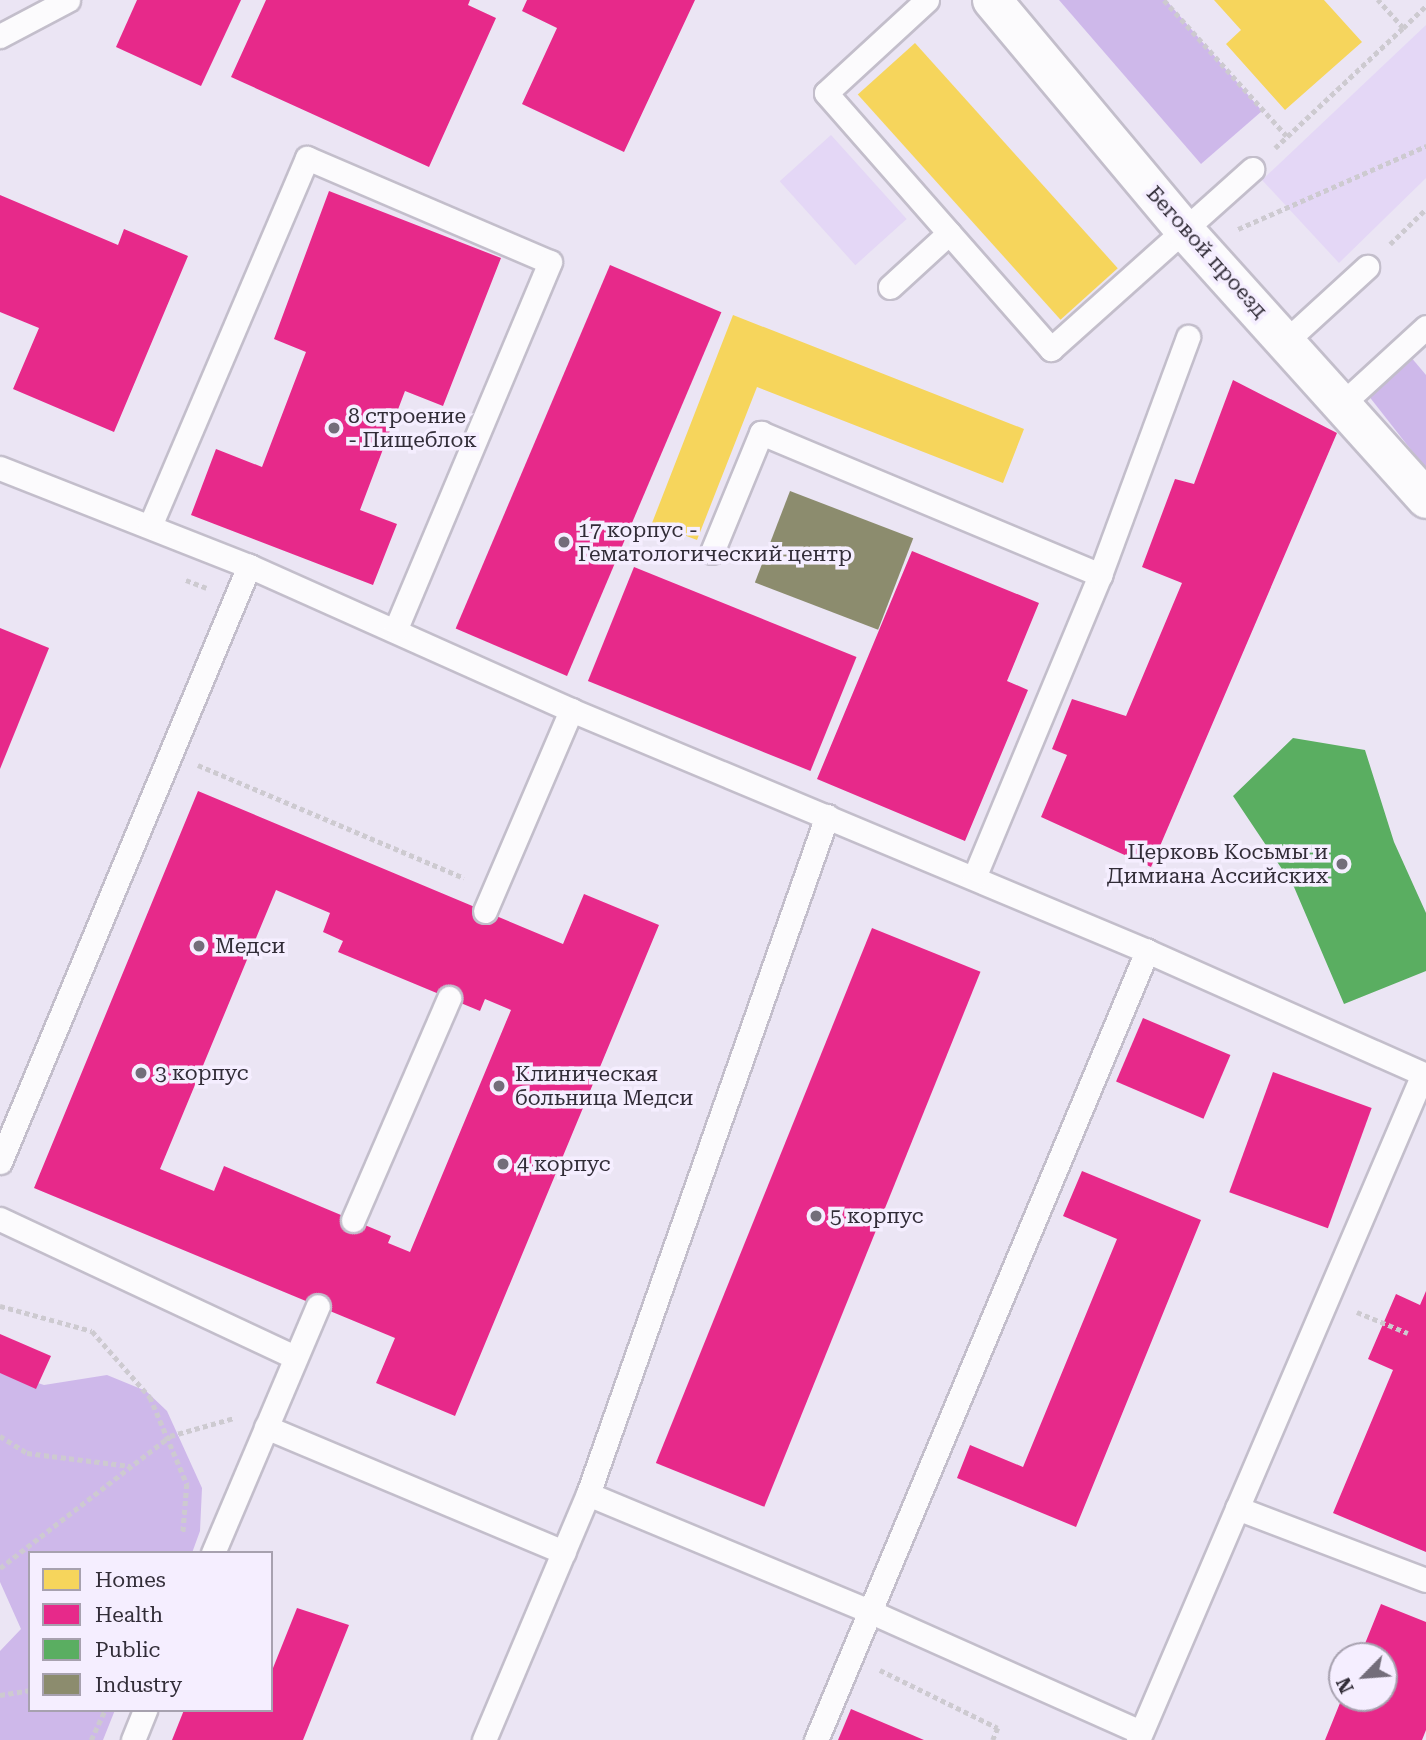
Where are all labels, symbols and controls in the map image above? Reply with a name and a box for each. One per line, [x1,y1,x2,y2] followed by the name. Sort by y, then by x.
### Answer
[1141,181,1273,323] street label: Беговой проезд
[348,403,477,453] place label: 8 строение - Пищеблок
[326,420,342,436] marker: 8 строение - Пищеблок
[578,517,852,567] place label: 17 корпус - Гематологический центр
[556,534,572,550] marker: 17 корпус - Гематологический центр
[1107,839,1328,889] place label: Церковь Косьмы и Димиана Ассийских
[1334,856,1350,872] marker: Церковь Косьмы и Димиана Ассийских
[215,933,285,959] place label: Медси
[189,936,209,956] marker: Медси
[155,1060,249,1086] place label: 3 корпус
[515,1061,693,1111] place label: Клиническая больница Медси
[133,1065,149,1081] marker: 3 корпус
[489,1076,509,1096] marker: Клиническая больница Медси
[517,1151,611,1177] place label: 4 корпус
[495,1156,511,1172] marker: 4 корпус
[830,1203,924,1229] place label: 5 корпус
[808,1208,824,1224] marker: 5 корпус
[28,1551,273,1712] legend
[95,1568,166,1592] text: Homes
[95,1603,163,1627] text: Health
[95,1638,160,1662] text: Public
[1328,1642,1398,1712] north arrow
[95,1673,182,1697] text: Industry
[1332,1674,1359,1697] text: N

